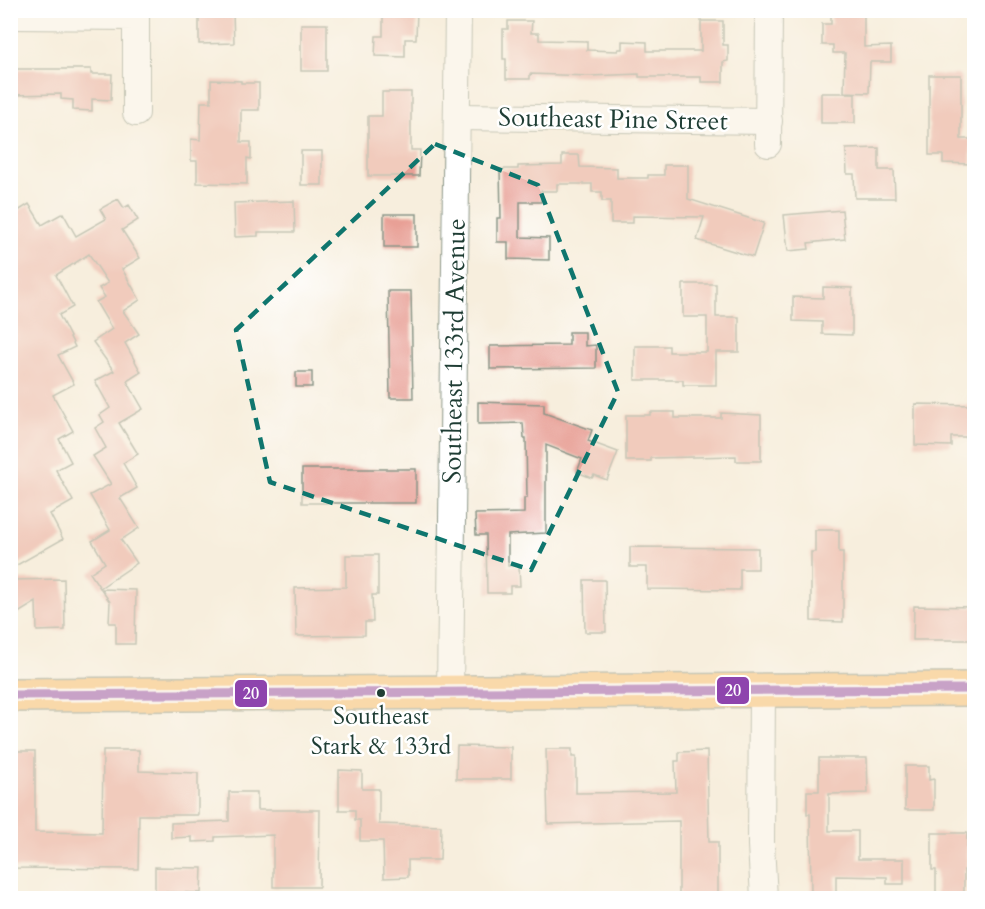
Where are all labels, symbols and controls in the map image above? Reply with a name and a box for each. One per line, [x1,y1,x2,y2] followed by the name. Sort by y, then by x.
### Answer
[498,99,728,139] street label: Southeast Pine Street
[434,218,474,484] street label: Southeast 133rd Avenue
[716,676,750,705] line badge: 20
[234,679,268,708] line badge: 20
[725,680,741,702] text: 20
[243,683,259,705] text: 20
[375,687,387,699] marker: Southeast Stark & 133rd
[311,700,452,763] place label: Southeast Stark & 133rd

